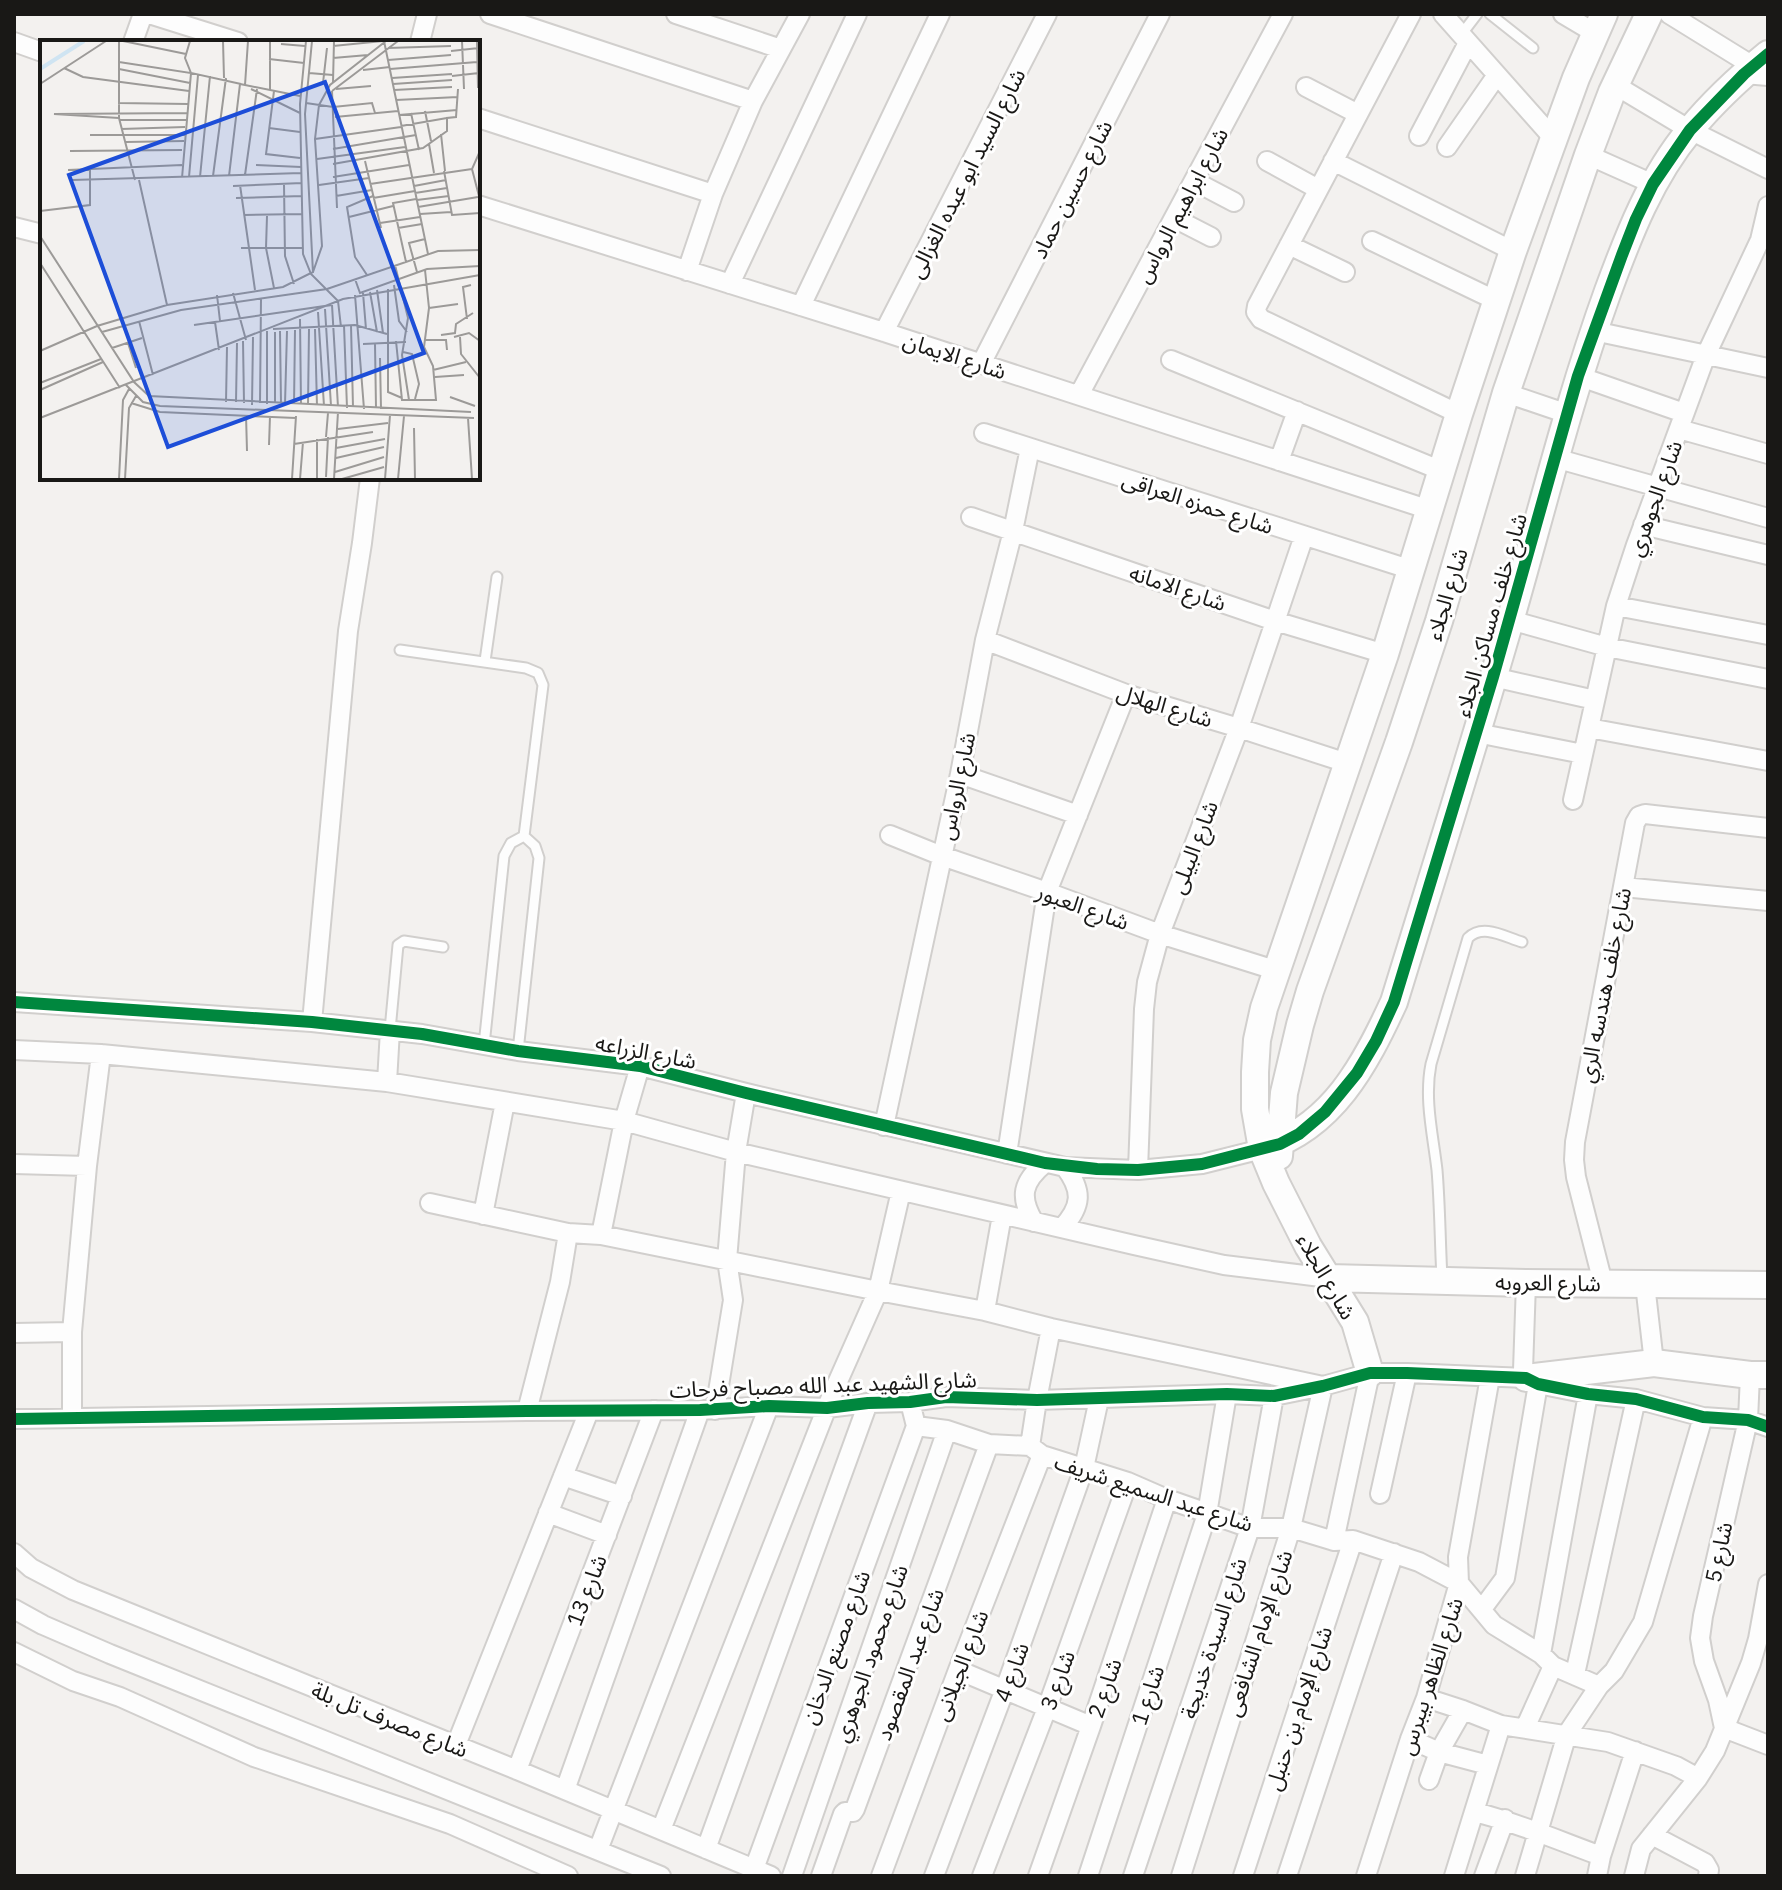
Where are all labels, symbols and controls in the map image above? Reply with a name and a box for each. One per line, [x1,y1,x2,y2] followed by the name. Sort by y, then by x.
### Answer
[40,40,480,480] inset map
[900,63,1034,284] street label: شارع السيد ابو عبده الغزالى
[1024,115,1121,265] street label: شارع حسين حماد
[1128,122,1237,289] street label: شارع ابراهيم الرواس
[899,325,1010,388] street label: شارع الايمان
[1620,436,1691,561] street label: شارع الجوهري
[1118,464,1277,543] street label: شارع حمزه العراقى
[1447,510,1536,721] street label: شارع خلف مساكن الجلاء
[1418,544,1477,645] street label: شارع الجلاء
[1125,557,1230,620] street label: شارع الامانه
[1113,677,1216,736] street label: شارع الهلال
[930,729,984,843] street label: شارع الرواس
[1162,796,1227,899] street label: شارع البيلى
[1031,876,1133,939] street label: شارع العبور
[1571,885,1640,1086] street label: شارع خلف هندسه الري
[592,1027,699,1078] street label: شارع الزراعه
[1288,1227,1363,1326] street label: شارع الجلاء
[1495,1267,1601,1300] street label: شارع العروبه
[669,1364,977,1407] street label: شارع الشهيد عبد الله مصباح فرحات
[1050,1446,1257,1541] street label: شارع عبد السميع شريف
[1697,1519,1741,1586] street label: شارع 5
[1217,1546,1301,1721] street label: شارع الإمام الشافعى
[559,1550,616,1631] street label: شارع 13
[1173,1554,1256,1723] street label: شارع السيدة خديجة
[826,1560,917,1747] street label: شارع محمود الجوهري
[794,1566,879,1729] street label: شارع مصنع الدخان
[868,1584,953,1745] street label: شارع عبد المقصود
[1391,1594,1472,1759] street label: شارع الظاهر بيبرس
[926,1605,997,1726] street label: شارع الجيلانى
[1258,1622,1341,1795] street label: شارع الإمام بن حنبل
[987,1638,1038,1707] street label: شارع 4
[1033,1646,1084,1715] street label: شارع 3
[1080,1654,1131,1723] street label: شارع 2
[1124,1661,1173,1730] street label: شارع 1
[306,1674,473,1766] street label: شارع مصرف تل بلة

